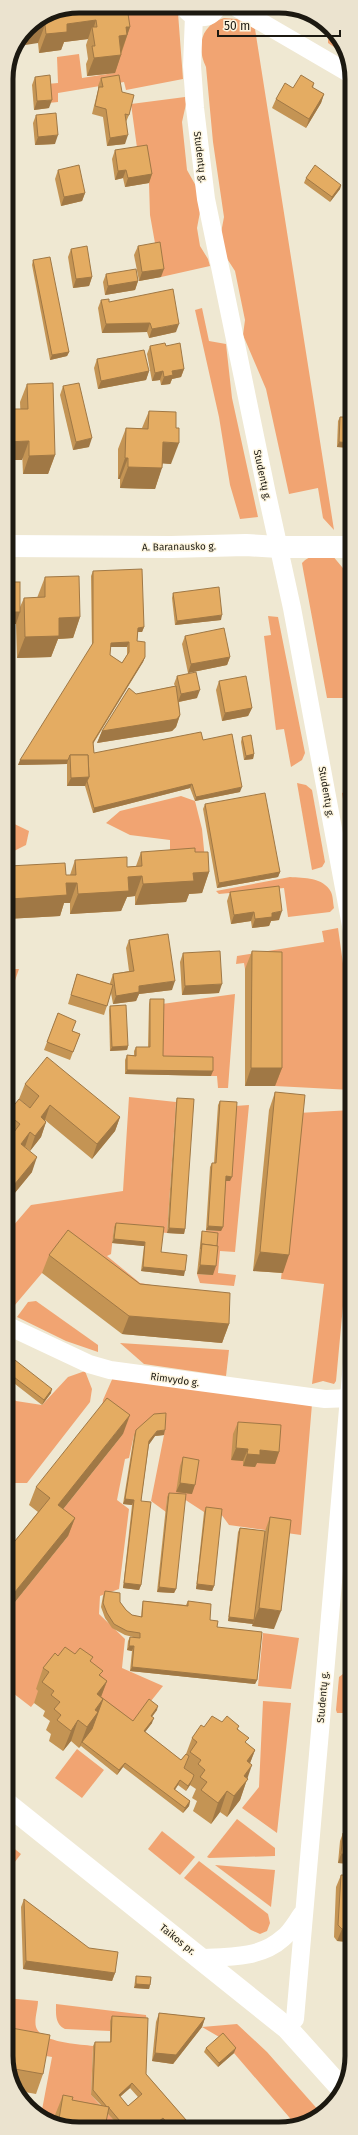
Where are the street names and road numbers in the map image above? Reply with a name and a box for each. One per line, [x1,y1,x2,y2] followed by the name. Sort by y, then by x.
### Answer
[191,131,209,184] street label: Studentų g.
[251,449,273,502] street label: Studentų g.
[142,540,216,554] street label: A. Baranausko g.
[316,766,336,819] street label: Studentų g.
[150,1371,200,1389] street label: Rimvydo g.
[315,1671,331,1723] street label: Studentų g.
[157,1922,198,1958] street label: Taikos pr.

